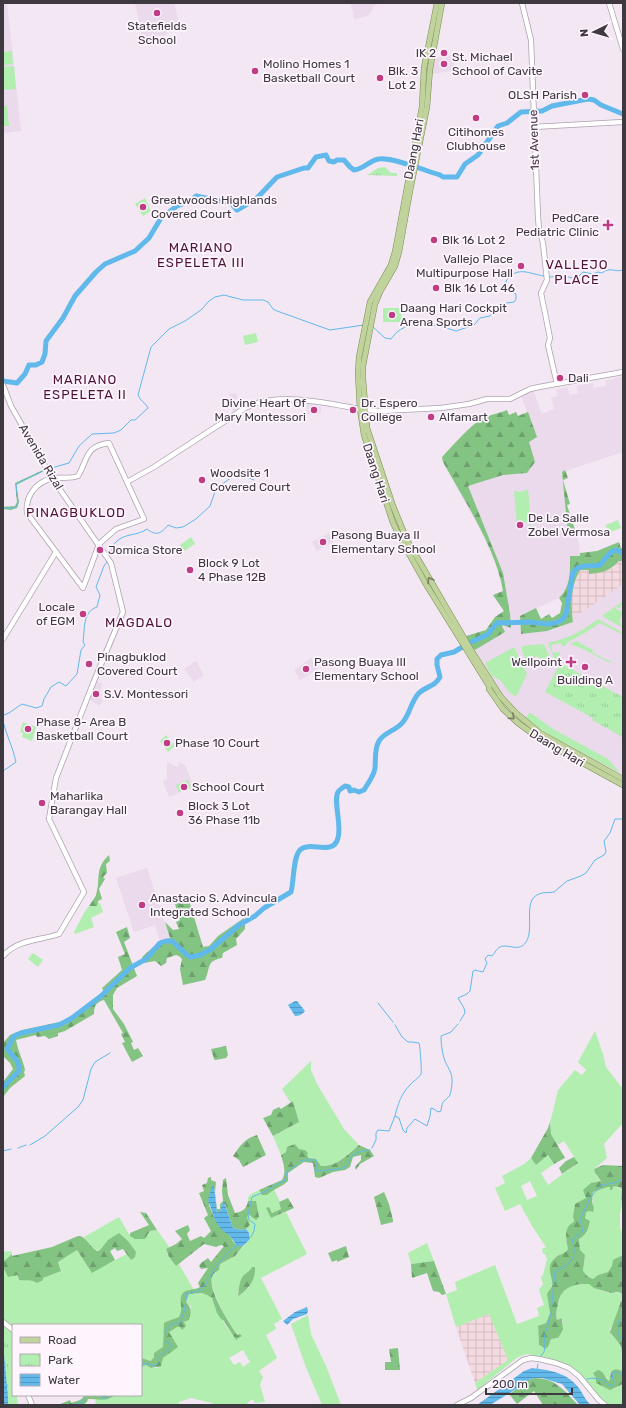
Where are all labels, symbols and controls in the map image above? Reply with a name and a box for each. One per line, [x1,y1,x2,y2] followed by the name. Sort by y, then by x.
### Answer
[152,8,162,18] marker: Statefields School
[574,12,614,52] north arrow
[127,19,187,47] place label: Statefields School
[578,28,591,37] text: N
[416,46,436,60] place label: IK 2
[439,48,449,58] marker: IK 2
[452,50,543,78] place label: St. Michael School of Cavite
[263,57,355,85] place label: Molino Homes 1 Basketball Court
[439,59,449,69] marker: St. Michael School of Cavite
[388,64,418,92] place label: Blk. 3 Lot 2
[250,66,260,76] marker: Molino Homes 1 Basketball Court
[375,73,385,83] marker: Blk. 3 Lot 2
[508,88,577,102] place label: OLSH Parish
[580,90,590,100] marker: OLSH Parish
[526,109,542,171] street label: 1st Avenue
[471,113,481,123] marker: Citihomes Clubhouse
[401,117,427,181] street label: Daang Hari
[446,125,506,153] place label: Citihomes Clubhouse
[151,193,277,221] place label: Greatwoods Highlands Covered Court
[138,202,148,212] marker: Greatwoods Highlands Covered Court
[516,211,599,239] place label: PedCare Pediatric Clinic
[602,219,614,231] marker: PedCare Pediatric Clinic
[442,233,505,247] place label: Blk 16 Lot 2
[429,235,439,245] marker: Blk 16 Lot 2
[157,240,245,270] district label: MARIANO ESPELETA III
[416,252,513,280] place label: Vallejo Place Multipurpose Hall
[545,257,609,287] district label: VALLEJO PLACE
[516,261,526,271] marker: Vallejo Place Multipurpose Hall
[444,281,515,295] place label: Blk 16 Lot 46
[431,283,441,293] marker: Blk 16 Lot 46
[400,301,507,329] place label: Daang Hari Cockpit Arena Sports
[387,310,397,320] marker: Daang Hari Cockpit Arena Sports
[568,371,589,385] place label: Dali
[43,372,127,402] district label: MARIANO ESPELETA II
[555,373,565,383] marker: Dali
[214,396,306,424] place label: Divine Heart Of Mary Montessori
[361,396,418,424] place label: Dr. Espero College
[309,405,319,415] marker: Divine Heart Of Mary Montessori
[348,405,358,415] marker: Dr. Espero College
[439,410,488,424] place label: Alfamart
[426,412,436,422] marker: Alfamart
[16,422,66,492] street label: Avenida Rizal
[360,442,392,505] street label: Daang Hari
[210,466,291,494] place label: Woodsite 1 Covered Court
[197,475,207,485] marker: Woodsite 1 Covered Court
[26,505,126,520] district label: PINAGBUKLOD
[528,511,610,539] place label: De La Salle Zobel Vermosa
[515,520,525,530] marker: De La Salle Zobel Vermosa
[331,528,436,556] place label: Pasong Buaya II Elementary School
[318,537,328,547] marker: Pasong Buaya II Elementary School
[108,543,183,557] place label: Jomica Store
[95,545,105,555] marker: Jomica Store
[198,556,266,584] place label: Block 9 Lot 4 Phase 12B
[185,565,195,575] marker: Block 9 Lot 4 Phase 12B
[427,577,434,584] one-way arrow
[36,600,75,628] place label: Locale of EGM
[78,609,88,619] marker: Locale of EGM
[105,615,173,630] district label: MAGDALO
[97,650,178,678] place label: Pinagbuklod Covered Court
[314,655,419,683] place label: Pasong Buaya III Elementary School
[511,655,562,669] place label: Wellpoint
[565,656,577,668] marker: Wellpoint
[84,659,94,669] marker: Pinagbuklod Covered Court
[580,662,590,672] marker: Building A
[301,664,311,674] marker: Pasong Buaya III Elementary School
[557,673,613,687] place label: Building A
[104,687,188,701] place label: S.V. Montessori
[91,689,101,699] marker: S.V. Montessori
[507,712,515,720] one-way arrow
[36,715,128,743] place label: Phase 8- Area B Basketball Court
[23,724,33,734] marker: Phase 8- Area B Basketball Court
[527,726,587,770] street label: Daang Hari
[175,736,260,750] place label: Phase 10 Court
[162,738,172,748] marker: Phase 10 Court
[192,780,265,794] place label: School Court
[179,782,189,792] marker: School Court
[50,789,127,817] place label: Maharlika Barangay Hall
[37,798,47,808] marker: Maharlika Barangay Hall
[188,799,260,827] place label: Block 3 Lot 36 Phase 11b
[175,808,185,818] marker: Block 3 Lot 36 Phase 11b
[150,891,277,919] place label: Anastacio S. Advincula Integrated School
[137,900,147,910] marker: Anastacio S. Advincula Integrated School
[12,1324,142,1396] legend
[48,1333,76,1347] text: Road
[48,1353,74,1367] text: Park
[486,1370,572,1396] scale bar
[48,1373,80,1387] text: Water
[492,1377,528,1391] text: 200 m

